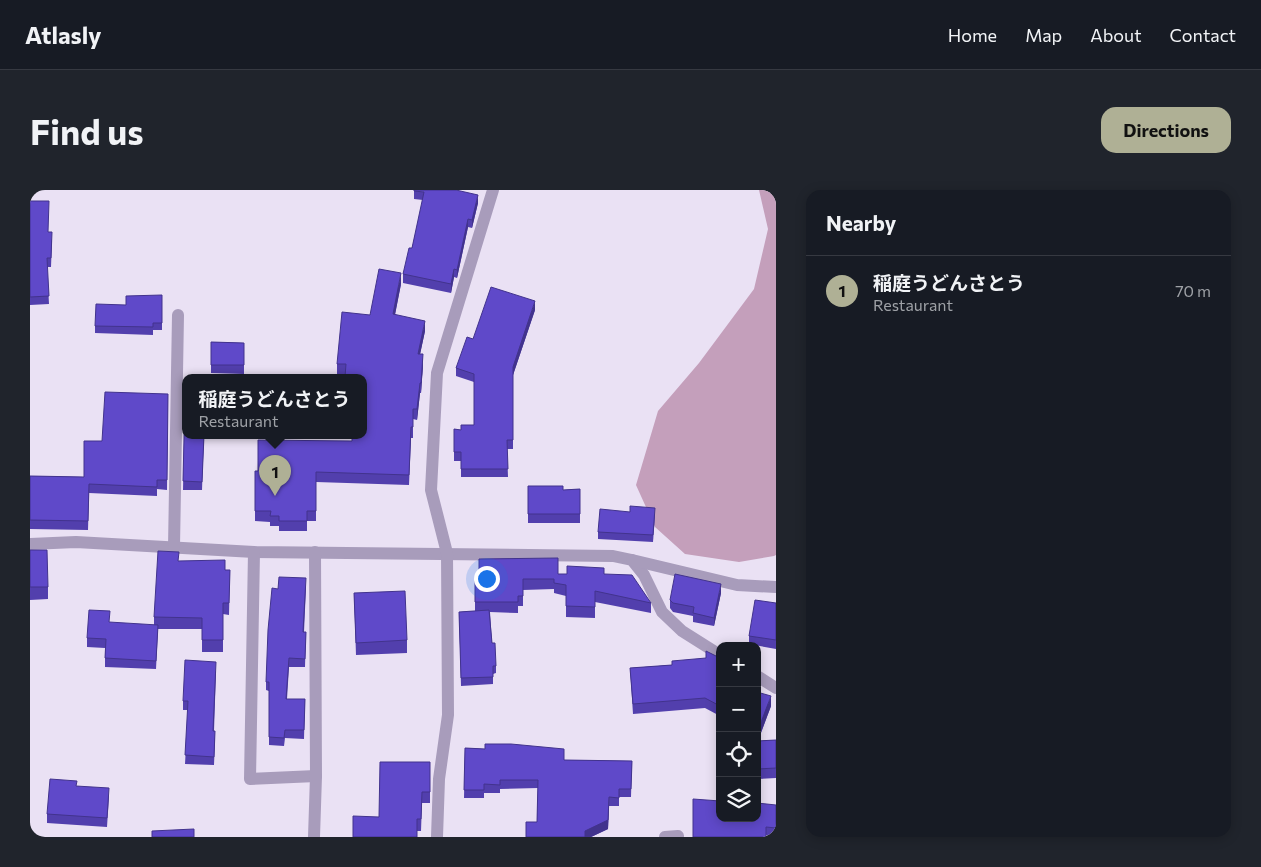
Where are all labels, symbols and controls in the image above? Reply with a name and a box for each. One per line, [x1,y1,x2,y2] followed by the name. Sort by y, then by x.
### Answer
[25,20,102,49] text: Atlasly
[948,24,997,46] text: Home
[1025,24,1062,46] text: Map
[1090,24,1142,46] text: About
[1170,24,1236,46] text: Contact
[1101,107,1231,153] button: Directions
[30,109,144,152] text: Find us
[826,210,896,235] text: Nearby
[873,271,1025,294] text: 稲庭うどんさとう
[838,281,846,300] text: 1
[1175,281,1211,300] text: 70 m
[873,295,953,314] text: Restaurant
[182,374,367,439] popup
[198,387,351,410] text: 稲庭うどんさとう
[198,411,279,430] text: Restaurant
[259,455,291,496] pin: 1
[474,566,500,592] your location
[716,642,761,822] map controls
[716,642,761,687] button: +
[716,687,761,732] button: −
[716,732,761,777] button: locate
[716,777,761,822] button: layers

